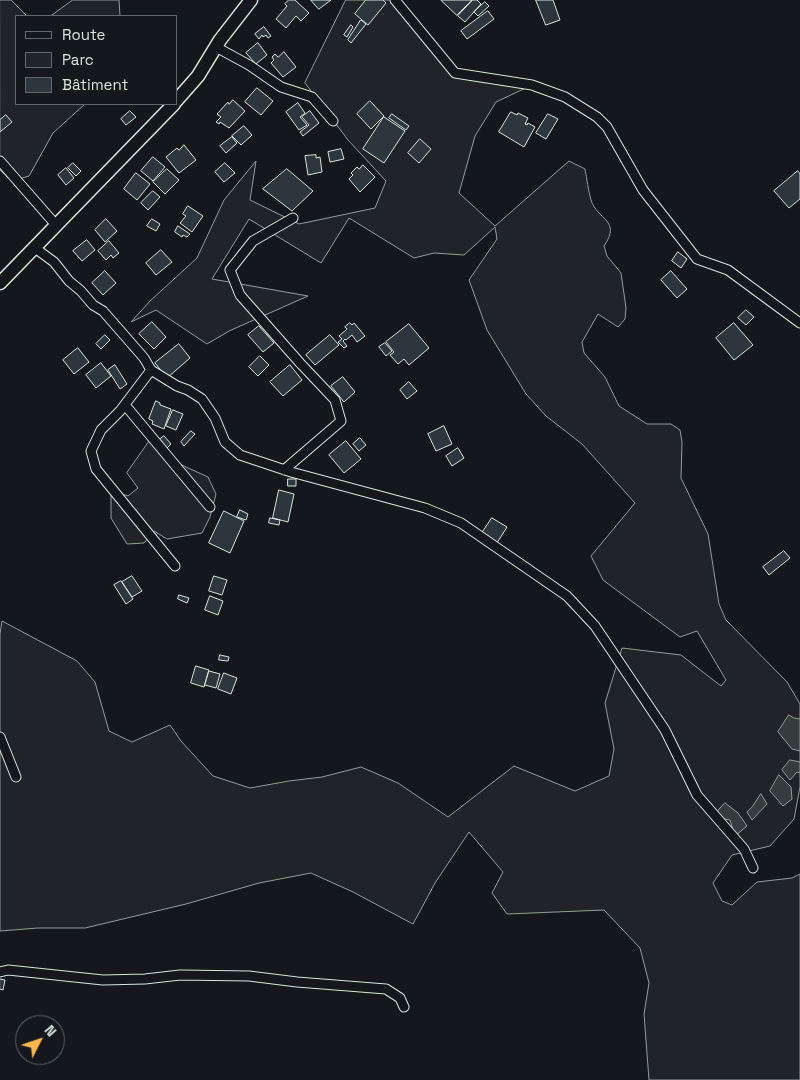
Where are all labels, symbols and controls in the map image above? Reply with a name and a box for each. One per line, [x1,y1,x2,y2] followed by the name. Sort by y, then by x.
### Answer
[15,15,178,105] legend
[62,25,105,44] text: Route
[62,50,94,69] text: Parc
[62,75,128,94] text: Bâtiment
[15,1015,65,1065] north arrow
[41,1021,60,1040] text: N

